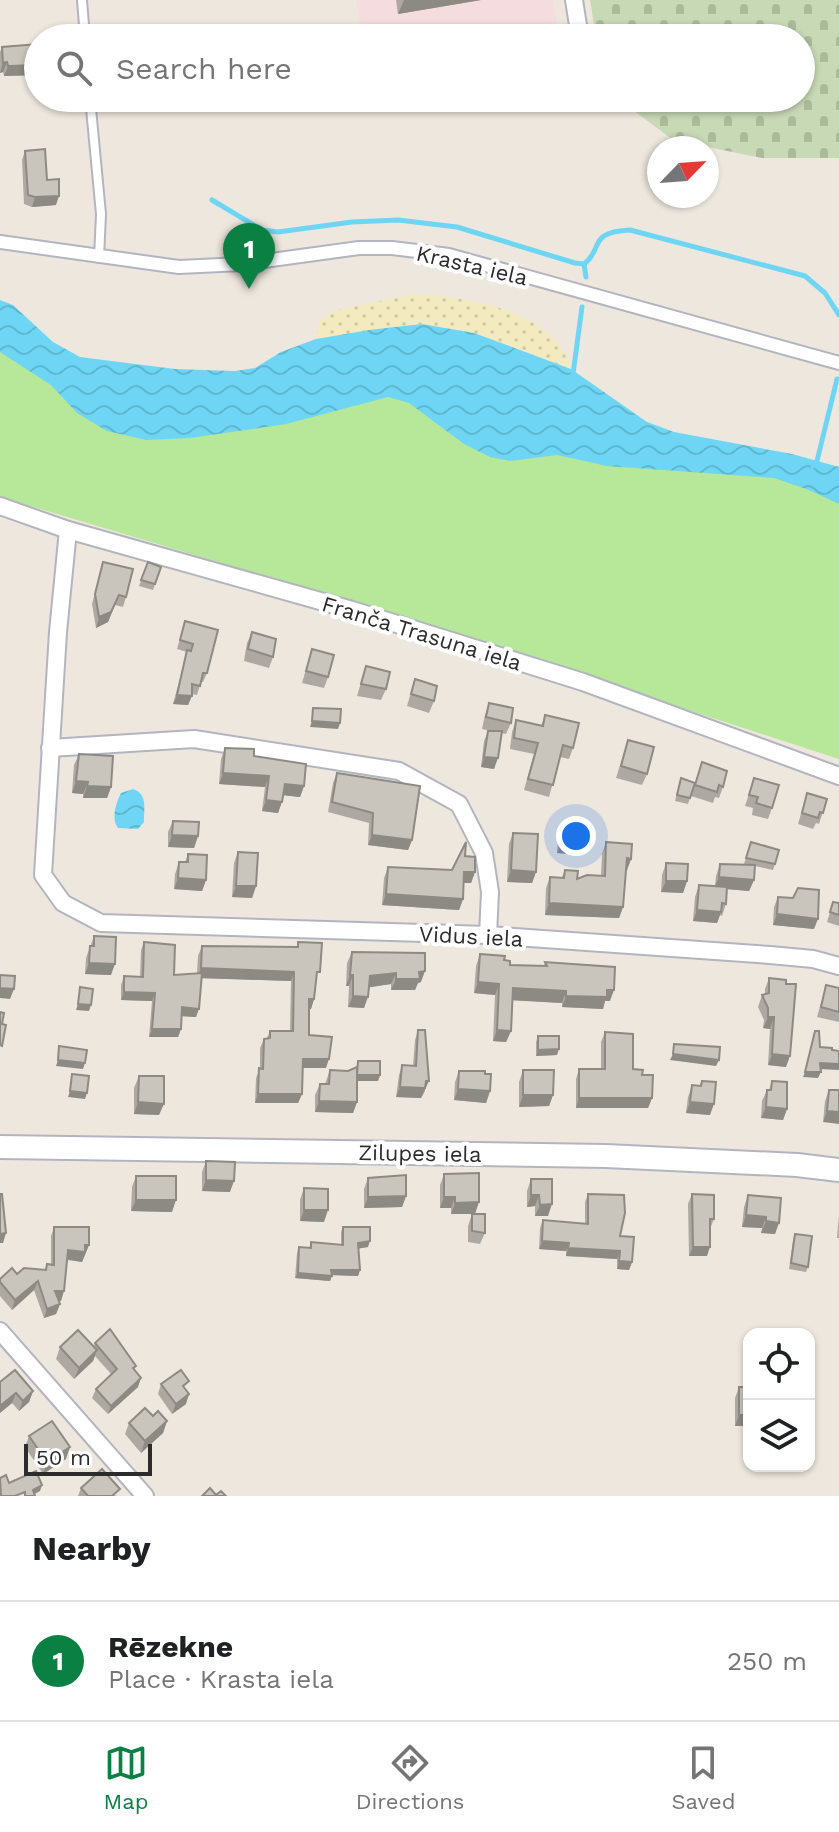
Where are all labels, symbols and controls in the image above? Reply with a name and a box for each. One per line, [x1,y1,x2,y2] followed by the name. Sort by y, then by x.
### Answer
[24,24,815,112] search box
[52,46,96,90] icon: search
[116,51,292,86] text: Search here
[647,136,719,208] north arrow
[223,223,275,289] pin: 1
[414,241,530,290] street label: Krasta iela
[319,591,525,676] street label: Franča Trasuna iela
[556,816,596,856] your location
[418,921,524,952] street label: Vidus iela
[358,1140,482,1167] street label: Zilupes iela
[743,1328,815,1472] map controls
[743,1328,815,1400] button: locate
[743,1400,815,1472] button: layers
[24,1440,152,1476] scale bar
[36,1445,91,1470] text: 50 m
[32,1528,151,1568] text: Nearby
[108,1629,233,1664] text: Rēzekne
[52,1646,64,1676] text: 1
[727,1646,807,1676] text: 250 m
[108,1664,334,1694] text: Place · Krasta iela
[104,1741,148,1814] tab: Map
[356,1741,464,1814] tab: Directions
[672,1741,735,1814] tab: Saved

